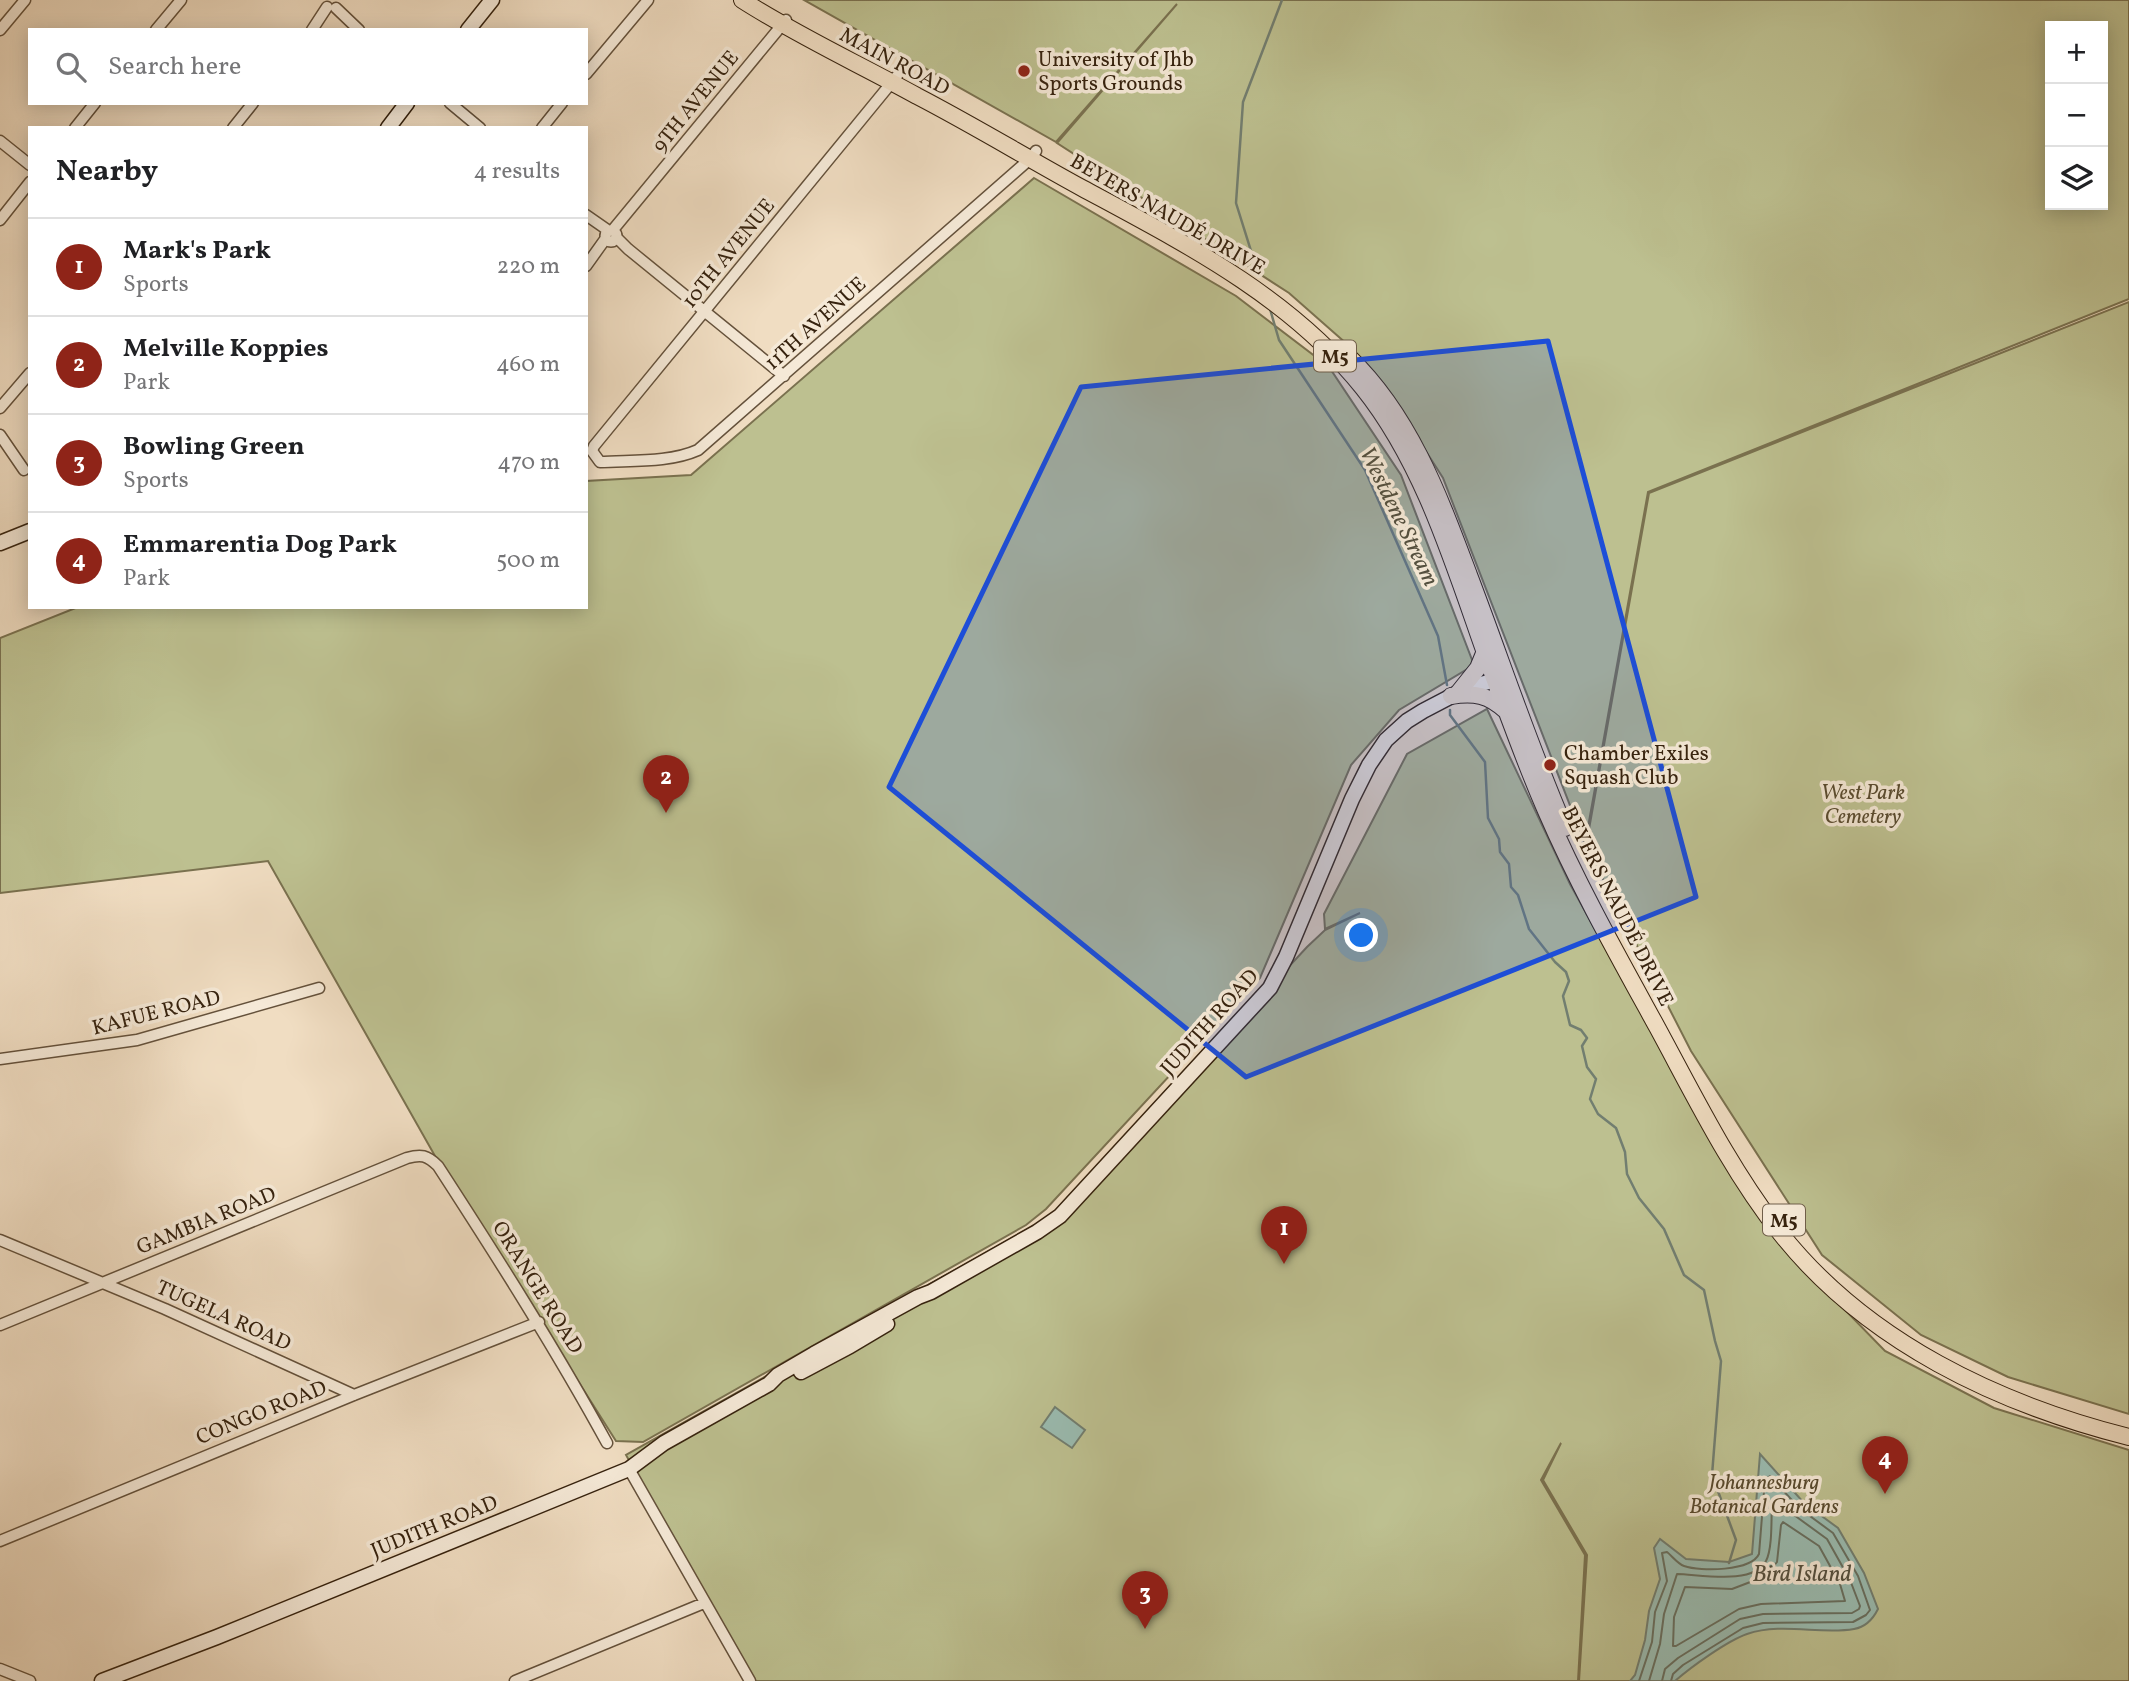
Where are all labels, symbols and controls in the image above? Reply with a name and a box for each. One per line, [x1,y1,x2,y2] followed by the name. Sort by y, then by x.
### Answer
[834,21,955,104] street label: MAIN ROAD
[2045,21,2108,210] map controls
[2045,21,2108,84] button: +
[28,28,588,105] search box
[646,45,746,159] street label: 9TH AVENUE
[1038,46,1194,99] place label: University of Jhb Sports Grounds
[52,48,90,86] icon: search
[108,49,241,85] text: Search here
[1016,63,1032,79] marker: University of Jhb Sports Grounds
[2045,84,2108,147] button: −
[2045,147,2108,210] button: layers
[1064,148,1270,283] street label: BEYERS NAUDÉ DRIVE
[56,151,158,193] text: Nearby
[474,156,560,188] text: 4 results
[676,193,782,315] street label: 10TH AVENUE
[123,233,271,269] text: Mark's Park
[74,251,84,283] text: 1
[497,251,560,283] text: 220 m
[123,269,189,301] text: Sports
[759,271,873,378] street label: 11TH AVENUE
[123,331,329,367] text: Melville Koppies
[1314,340,1356,372] road number: M5
[73,349,85,381] text: 2
[496,349,560,381] text: 460 m
[123,367,170,399] text: Park
[123,429,305,465] text: Bowling Green
[1351,442,1446,592] water label: Westdene Stream
[73,447,85,479] text: 3
[497,447,560,479] text: 470 m
[123,465,189,497] text: Sports
[123,527,397,563] text: Emmarentia Dog Park
[72,545,86,577] text: 4
[496,545,560,577] text: 500 m
[123,563,170,595] text: Park
[1564,740,1709,793] place label: Chamber Exiles Squash Club
[643,755,689,813] pin: 2
[1542,757,1558,773] marker: Chamber Exiles Squash Club
[1821,779,1905,832] park label: West Park Cemetery
[1554,802,1680,1012] street label: BEYERS NAUDÉ DRIVE
[1344,918,1378,952] your location
[1154,963,1266,1083] street label: JUDITH ROAD
[89,984,224,1043] street label: KAFUE ROAD
[133,1180,281,1263] street label: GAMBIA ROAD
[1763,1204,1805,1236] road number: M5
[1261,1206,1307,1264] pin: 1
[484,1216,589,1360] street label: ORANGE ROAD
[151,1274,295,1359] street label: TUGELA ROAD
[192,1374,331,1453] street label: CONGO ROAD
[1862,1436,1908,1494] pin: 4
[1689,1469,1839,1522] park label: Johannesburg Botanical Gardens
[367,1489,502,1566] street label: JUDITH ROAD
[1753,1559,1851,1591] water label: Bird Island
[1122,1571,1168,1629] pin: 3

